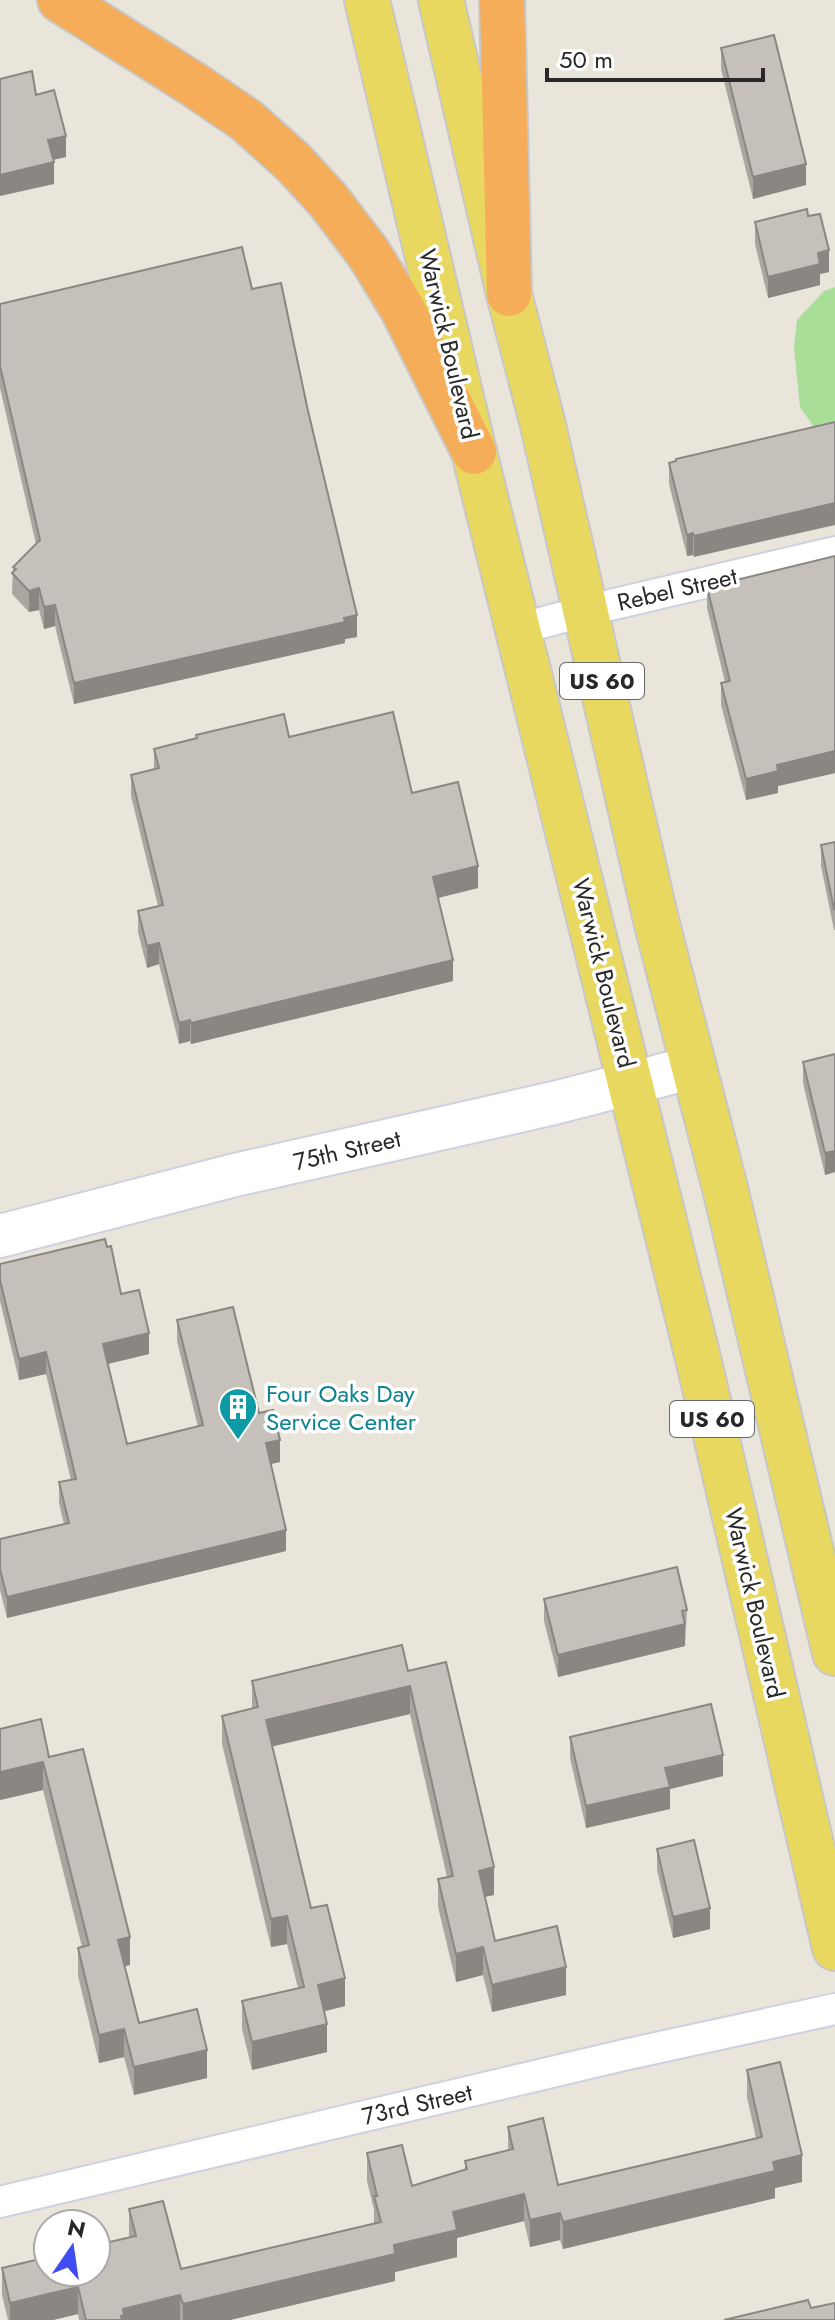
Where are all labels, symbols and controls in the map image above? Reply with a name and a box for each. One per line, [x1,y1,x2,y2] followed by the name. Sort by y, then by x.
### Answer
[547,32,763,82] scale bar
[559,42,613,77] text: 50 m
[410,245,488,443] street label: Warwick Boulevard
[614,558,741,620] street label: Rebel Street
[560,663,644,699] road number: US 60
[564,875,644,1071] street label: Warwick Boulevard
[290,1121,404,1179] street label: 75th Street
[266,1376,417,1439] place label: Four Oaks Day Service Center
[217,1386,259,1441] building icon: Four Oaks Day Service Center
[670,1401,754,1437] road number: US 60
[716,1504,794,1702] street label: Warwick Boulevard
[358,2074,476,2134] street label: 73rd Street
[32,2208,112,2288] north arrow
[64,2211,89,2246] text: N

